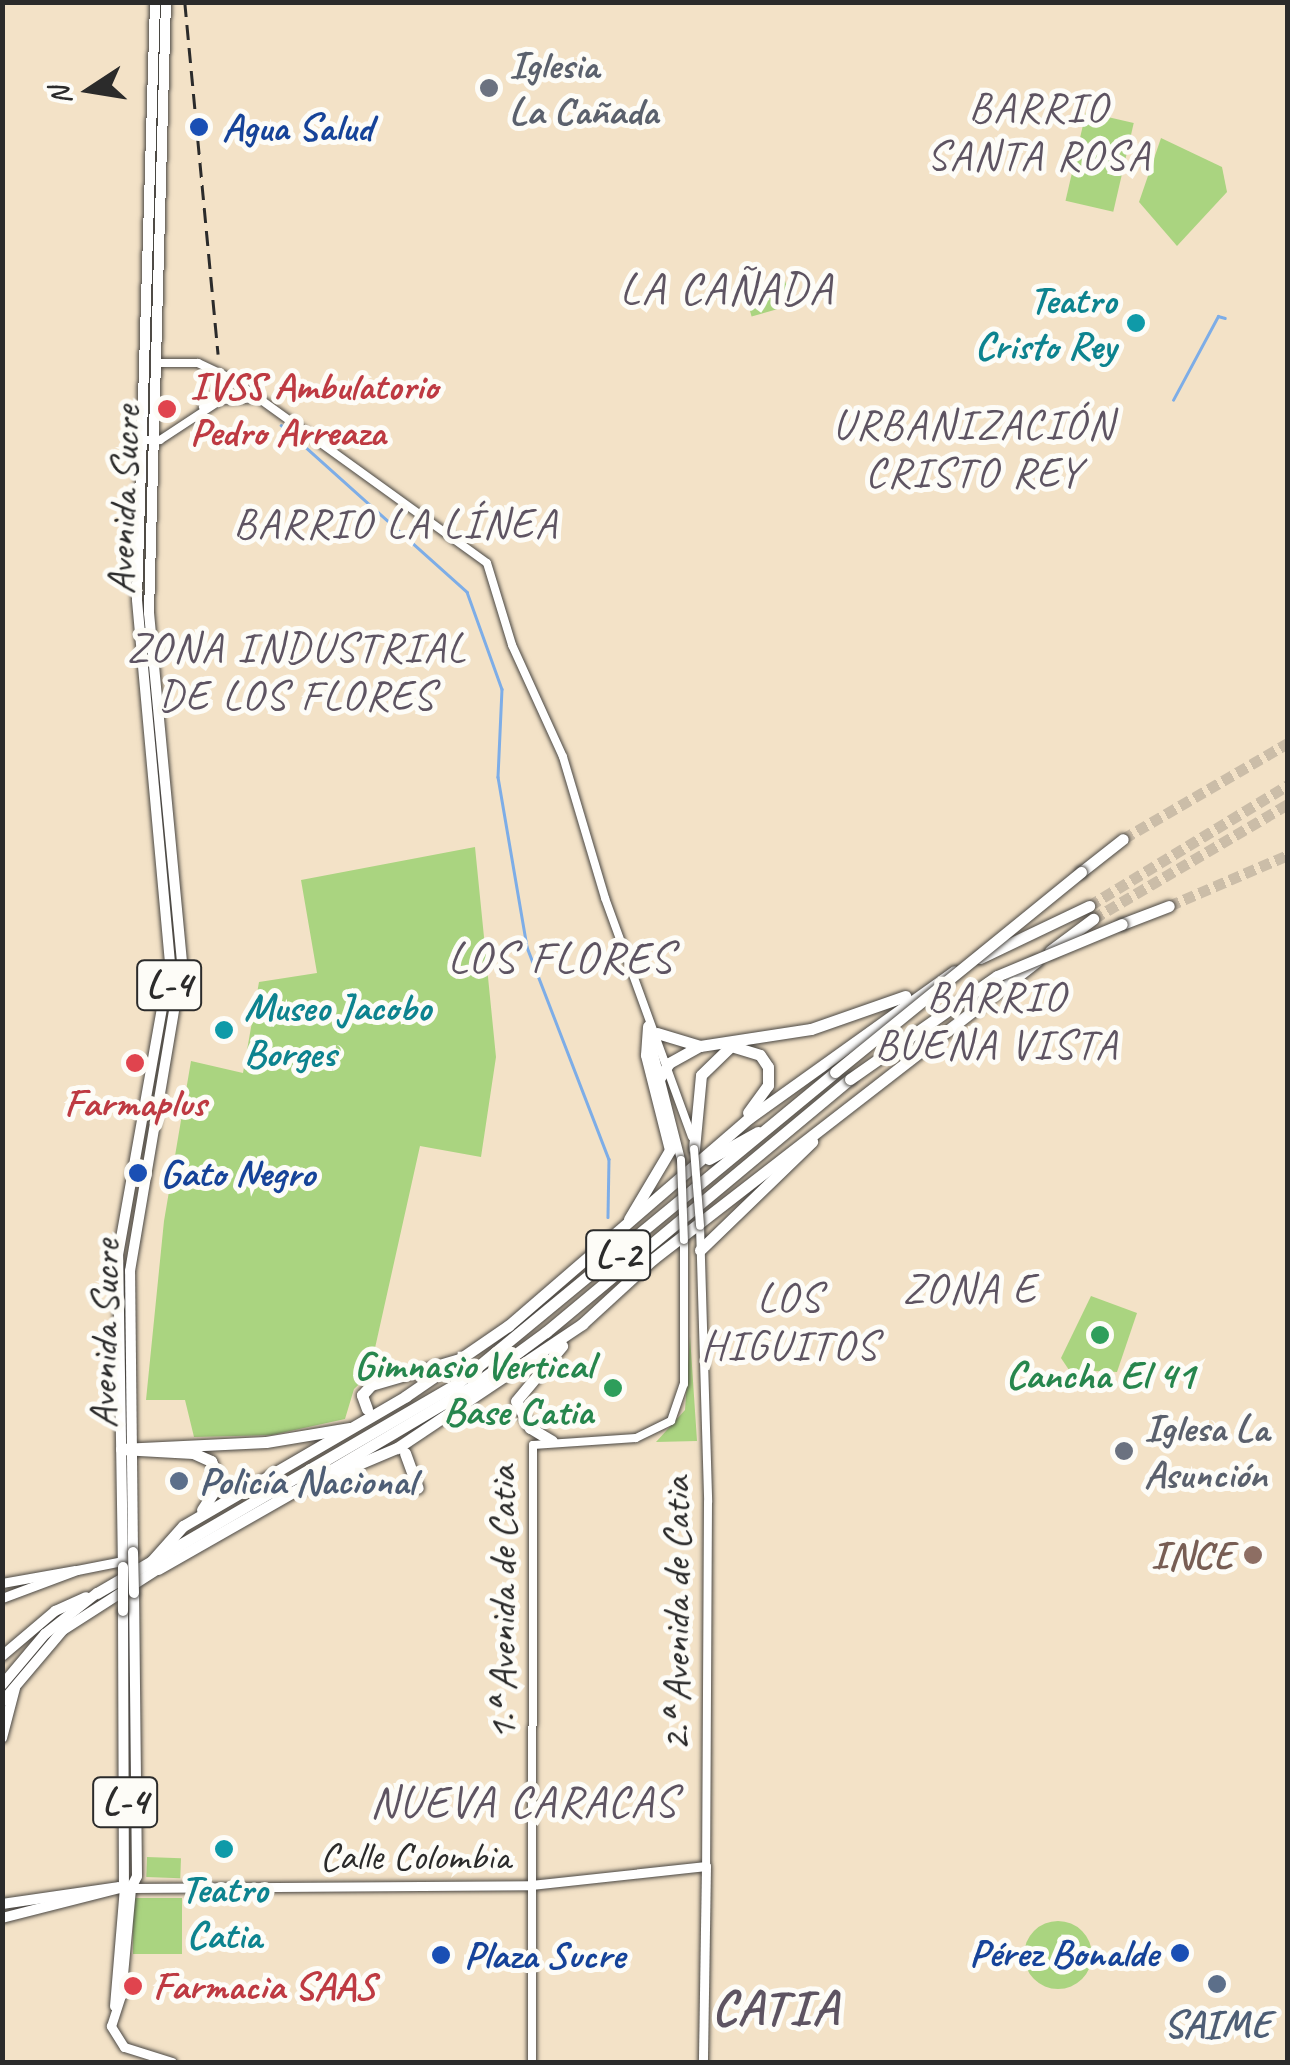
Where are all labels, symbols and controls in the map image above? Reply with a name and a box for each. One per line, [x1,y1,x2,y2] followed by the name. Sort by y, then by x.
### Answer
[40,40,140,140] north arrow
[509,41,659,135] place label: Iglesia La Cañada
[478,77,500,99] marker: Iglesia La Cañada
[928,83,1150,182] district label: BARRIO SANTA ROSA
[41,84,79,108] text: N
[222,103,373,151] place label: Agua Salud
[186,114,212,140] marker: Agua Salud
[620,262,834,316] district label: LA CAÑADA
[975,276,1116,370] place label: Teatro Cristo Rey
[1125,312,1147,334] marker: Teatro Cristo Rey
[190,362,438,456] place label: IVSS Ambulatorio Pedro Arreaza
[154,396,180,422] marker: IVSS Ambulatorio Pedro Arreaza
[834,400,1114,498] district label: URBANIZACIÓN CRISTO REY
[96,405,150,595] street label: Avenida Sucre
[235,499,557,549] district label: BARRIO LA LÍNEA
[128,623,466,721] district label: ZONA INDUSTRIAL DE LOS FLORES
[448,931,674,985] district label: LOS FLORES
[134,952,204,1018] road number: L-4
[876,972,1118,1070] district label: BARRIO BUENA VISTA
[244,983,430,1077] place label: Museo Jacobo Borges
[213,1019,235,1041] marker: Museo Jacobo Borges
[124,1052,146,1074] marker: Farmaplus
[64,1079,206,1127] place label: Farmaplus
[160,1149,317,1197] place label: Gato Negro
[125,1160,151,1186] marker: Gato Negro
[583,1222,653,1288] road number: L-2
[78,1239,130,1429] street label: Avenida Sucre
[903,1264,1037,1314] district label: ZONA E
[701,1273,879,1372] district label: LOS HIGUITOS
[1089,1324,1111,1346] marker: Cancha El 41
[355,1341,593,1435] place label: Gimnasio Vertical Base Catia
[1006,1351,1194,1399] place label: Cancha El 41
[602,1377,624,1399] marker: Gimnasio Vertical Base Catia
[1144,1404,1270,1498] place label: Iglesa La Asunción
[1113,1440,1135,1462] marker: Iglesa La Asunción
[199,1457,418,1505] place label: Policía Nacional
[478,1466,526,1740] street label: 1.ª Avenida de Catia
[168,1470,190,1492] marker: Policía Nacional
[652,1477,700,1751] street label: 2.ª Avenida de Catia
[1151,1531,1233,1579] place label: INCE
[1242,1544,1264,1566] marker: INCE
[90,1769,160,1835] road number: L-4
[369,1775,679,1829] district label: NUEVA CARACAS
[318,1832,512,1880] street label: Calle Colombia
[213,1838,235,1860] marker: Teatro Catia
[181,1865,267,1959] place label: Teatro Catia
[970,1929,1158,1977] place label: Pérez Bonalde
[464,1931,623,1979] place label: Plaza Sucre
[1167,1940,1193,1966] marker: Pérez Bonalde
[428,1942,454,1968] marker: Plaza Sucre
[153,1962,375,2010] place label: Farmacia SAAS
[1206,1973,1228,1995] marker: SAIME
[122,1975,144,1997] marker: Farmacia SAAS
[712,1978,840,2038] district label: CATIA
[1163,2000,1271,2048] place label: SAIME

